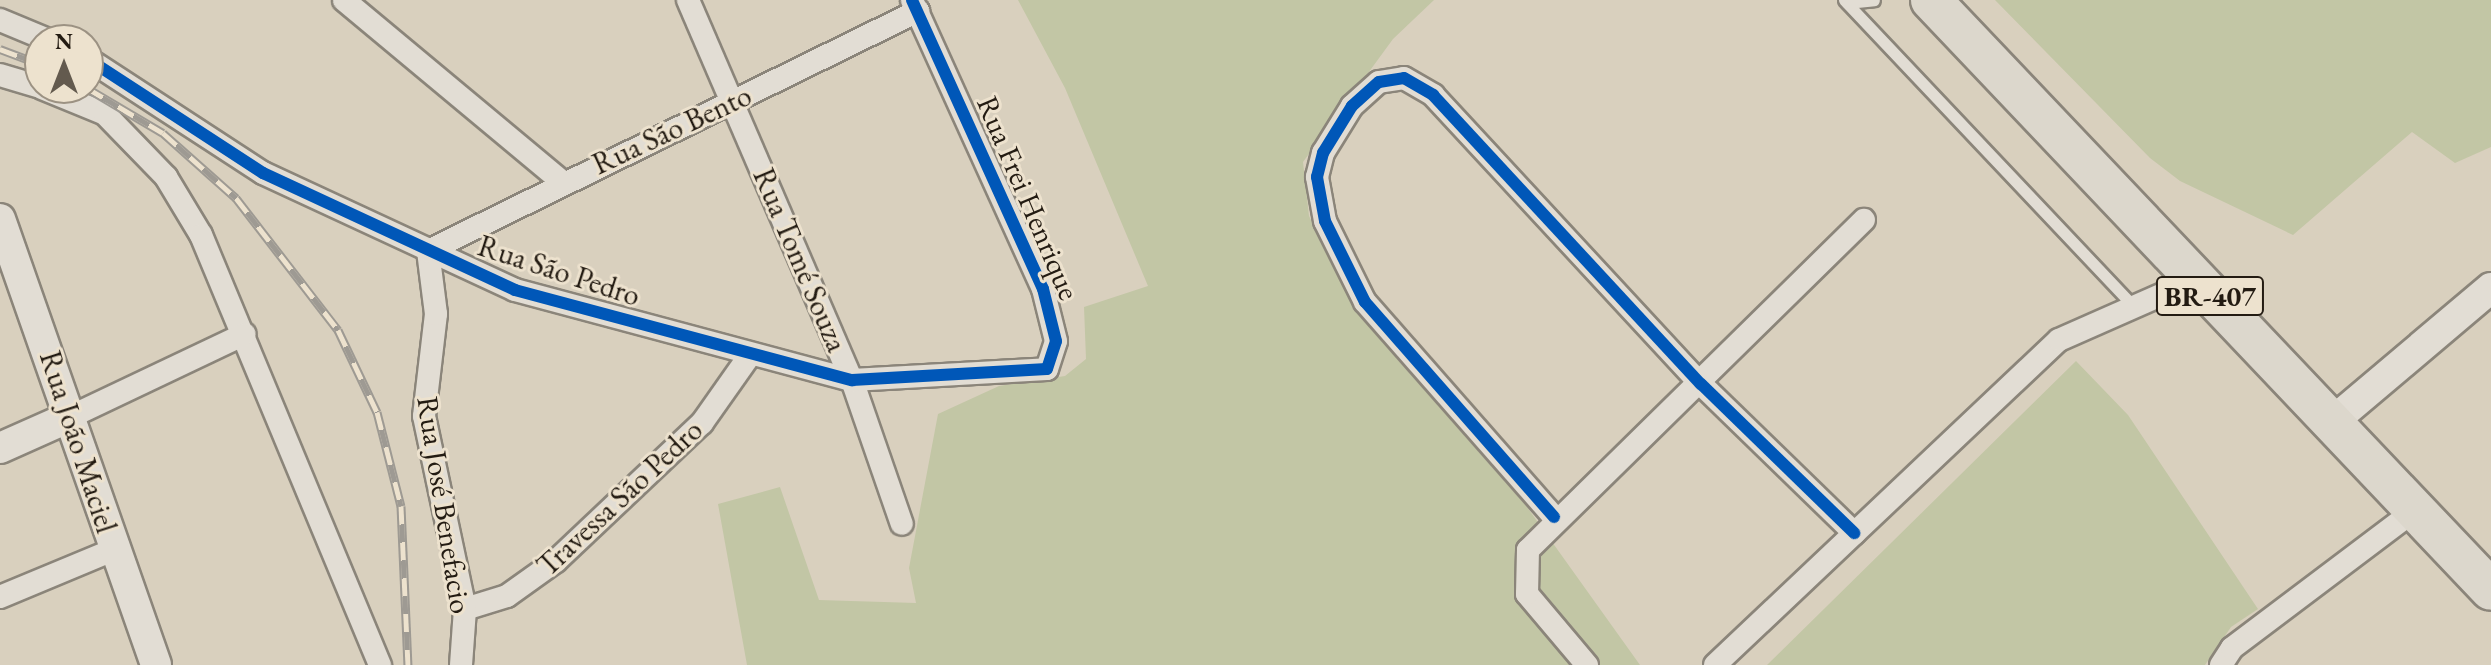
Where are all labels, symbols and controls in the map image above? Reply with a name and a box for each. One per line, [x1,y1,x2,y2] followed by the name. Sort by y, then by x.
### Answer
[24,24,104,104] north arrow
[55,27,73,56] text: N
[587,77,757,183] street label: Rua São Bento
[969,91,1087,305] street label: Rua Frei Henrique
[745,163,855,357] street label: Rua Tomé Souza
[473,228,645,314] street label: Rua São Pedro
[2154,272,2266,320] road number: BR-407
[32,346,124,538] street label: Rua João Maciel
[409,394,479,616] street label: Rua José Benefacio
[530,412,710,584] street label: Travessa São Pedro

